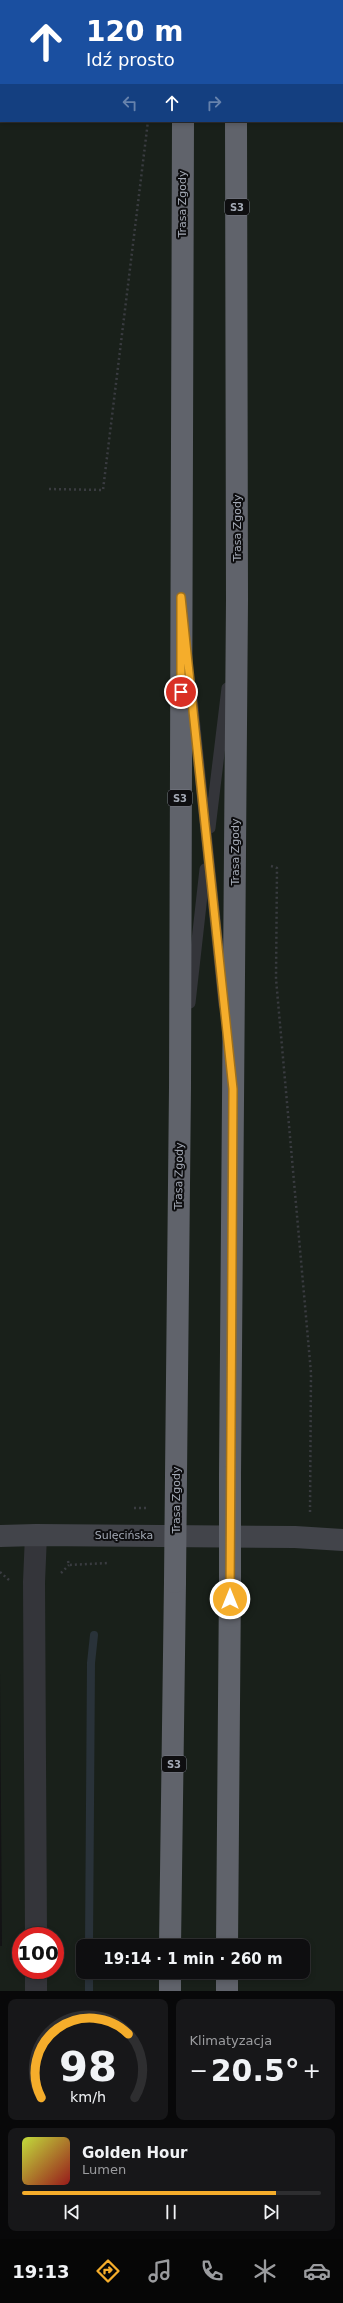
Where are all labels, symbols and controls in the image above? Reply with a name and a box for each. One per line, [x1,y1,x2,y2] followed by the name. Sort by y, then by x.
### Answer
[86,15,183,48] text: 120 m
[20,16,72,68] icon: ahead
[86,49,175,70] text: Idź prosto
[119,92,141,114] icon: left
[161,92,183,114] icon: ahead
[203,92,225,114] icon: right
[176,170,189,239] street label: Trasa Zgody
[225,199,249,215] road number: S3
[231,494,244,563] street label: Trasa Zgody
[164,675,198,709] pin
[170,681,192,703] icon: arrive
[168,790,192,806] road number: S3
[229,818,242,887] street label: Trasa Zgody
[172,1142,186,1211] street label: Trasa Zgody
[170,1466,183,1535] street label: Trasa Zgody
[95,1529,153,1542] street label: Sulęcińska
[209,1578,251,1620] position arrow
[162,1756,186,1772] road number: S3
[12,1927,64,1979] speed limit sign: 100
[103,1950,283,1968] text: 19:14 · 1 min · 260 m
[190,2033,272,2048] text: Klimatyzacja
[59,2041,117,2090] text: 98
[211,2053,300,2088] text: 20.5°
[190,2058,208,2083] text: −
[303,2058,321,2083] text: +
[70,2088,106,2104] text: km/h
[82,2144,188,2162] text: Golden Hour
[82,2162,126,2177] text: Lumen
[61,2201,83,2223] icon: previous
[160,2201,182,2223] icon: pause
[260,2201,282,2223] icon: next
[94,2257,122,2285] icon: directions
[146,2257,174,2285] icon: music
[198,2257,226,2285] icon: phone
[251,2257,279,2285] icon: climate
[303,2257,331,2285] icon: car
[12,2261,69,2282] text: 19:13

